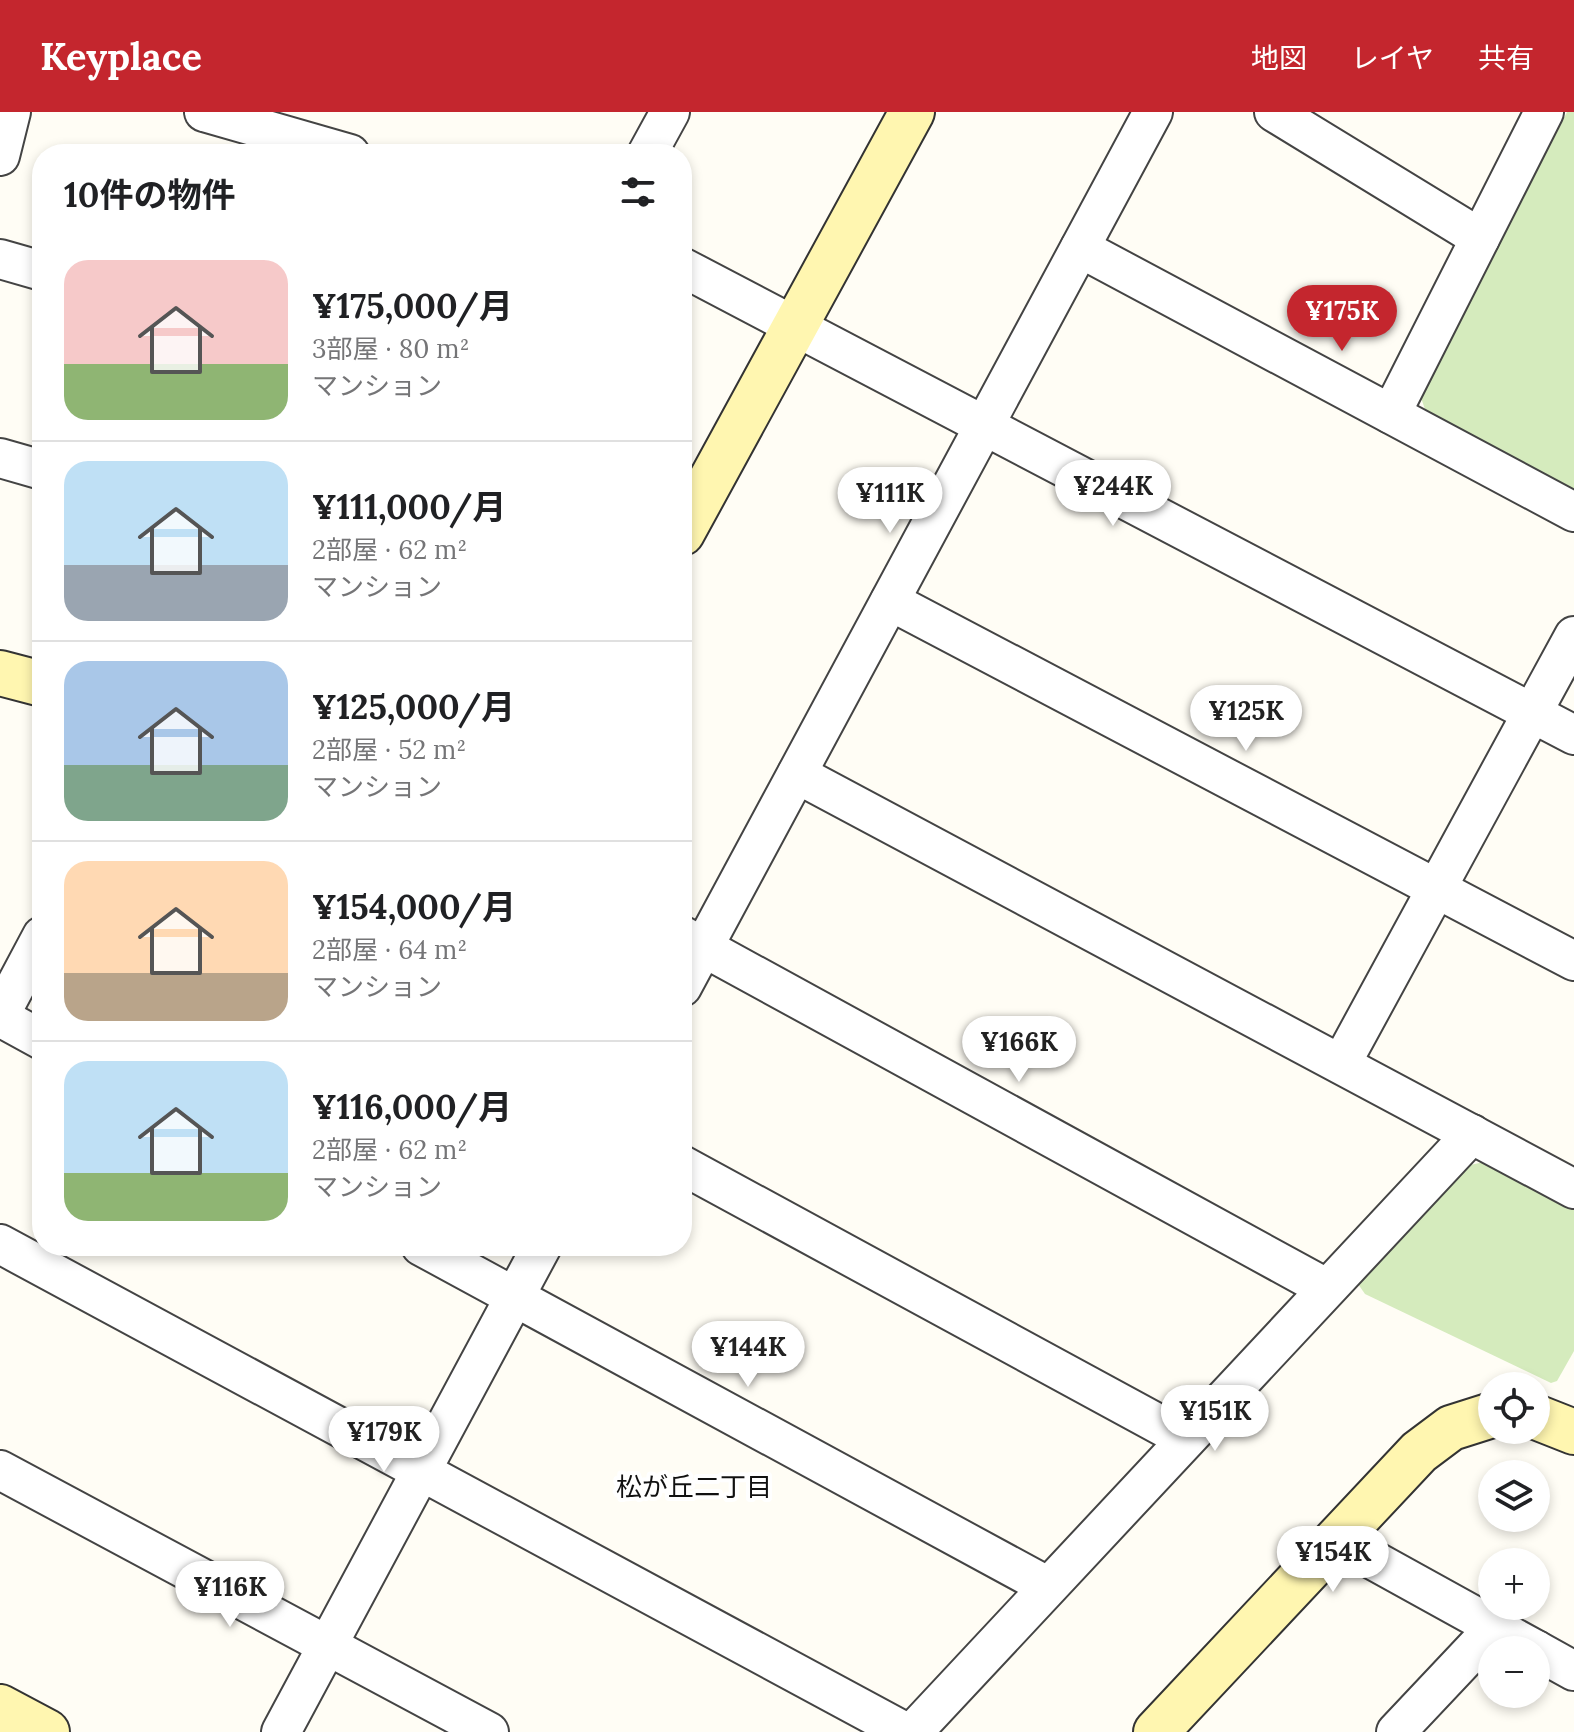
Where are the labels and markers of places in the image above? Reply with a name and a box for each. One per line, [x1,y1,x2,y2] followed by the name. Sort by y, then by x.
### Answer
[1286,285,1398,353] pin: ¥175K
[1057,460,1169,528] pin: ¥244K
[834,467,946,535] pin: ¥111K
[1190,685,1302,753] pin: ¥125K
[963,1016,1075,1084] pin: ¥166K
[692,1321,804,1389] pin: ¥144K
[1159,1385,1271,1453] pin: ¥151K
[328,1406,440,1474] pin: ¥179K
[1277,1526,1389,1594] pin: ¥154K
[174,1561,286,1629] pin: ¥116K

